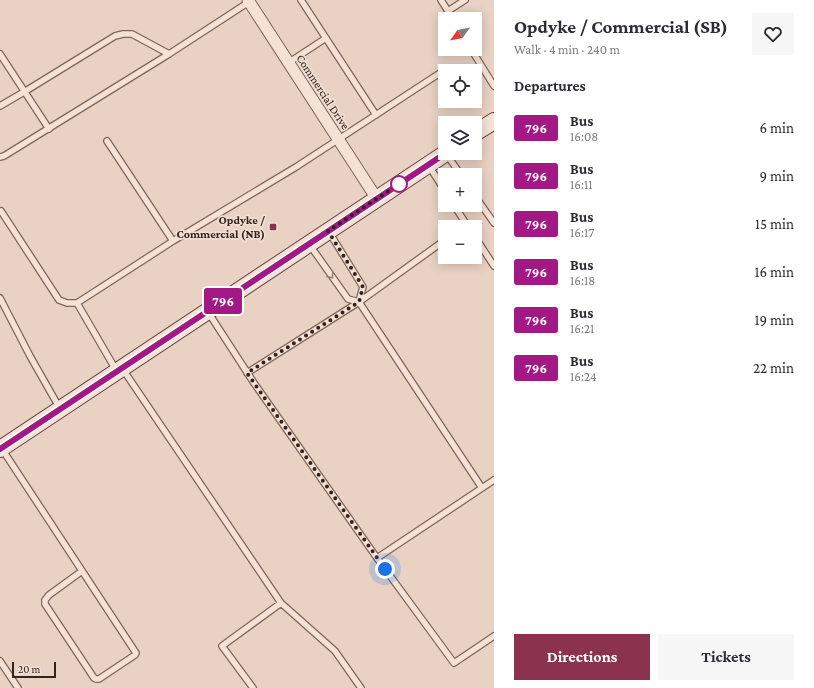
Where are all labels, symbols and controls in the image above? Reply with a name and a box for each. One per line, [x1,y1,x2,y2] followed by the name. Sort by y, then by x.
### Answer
[438,12,482,56] north arrow
[438,12,482,264] map controls
[752,13,794,55] button: heart
[514,16,728,37] text: Opdyke / Commercial (SB)
[514,42,620,57] text: Walk · 4 min · 240 m
[294,52,352,132] street label: Commercial Drive
[438,64,482,108] button: locate
[514,78,586,94] text: Departures
[570,113,593,129] text: Bus
[438,116,482,160] button: layers
[525,120,547,136] text: 796
[760,120,794,136] text: 6 min
[570,129,598,144] text: 16:08
[570,161,593,177] text: Bus
[438,168,482,212] button: +
[525,168,547,184] text: 796
[760,168,794,184] text: 9 min
[390,175,408,193] unlabelled marker
[570,177,593,192] text: 16:11
[570,209,593,225] text: Bus
[176,213,265,241] place label: Opdyke / Commercial (NB)
[525,216,547,232] text: 796
[755,216,794,232] text: 15 min
[438,220,482,264] button: −
[268,222,278,232] marker: Opdyke / Commercial (NB)
[570,225,594,240] text: 16:17
[570,257,593,273] text: Bus
[525,264,547,280] text: 796
[755,264,794,280] text: 16 min
[326,271,333,278] one-way arrow
[570,273,595,288] text: 16:18
[200,288,246,314] line badge: 796
[212,293,234,309] text: 796
[570,305,593,321] text: Bus
[525,312,547,328] text: 796
[755,312,794,328] text: 19 min
[570,321,594,336] text: 16:21
[570,353,593,369] text: Bus
[525,360,547,376] text: 796
[753,360,794,376] text: 22 min
[570,369,597,384] text: 16:24
[375,559,395,579] your location
[514,634,650,680] button: Directions
[658,634,794,680] button: Tickets
[12,660,56,679] scale bar
[18,663,40,675] text: 20 m

